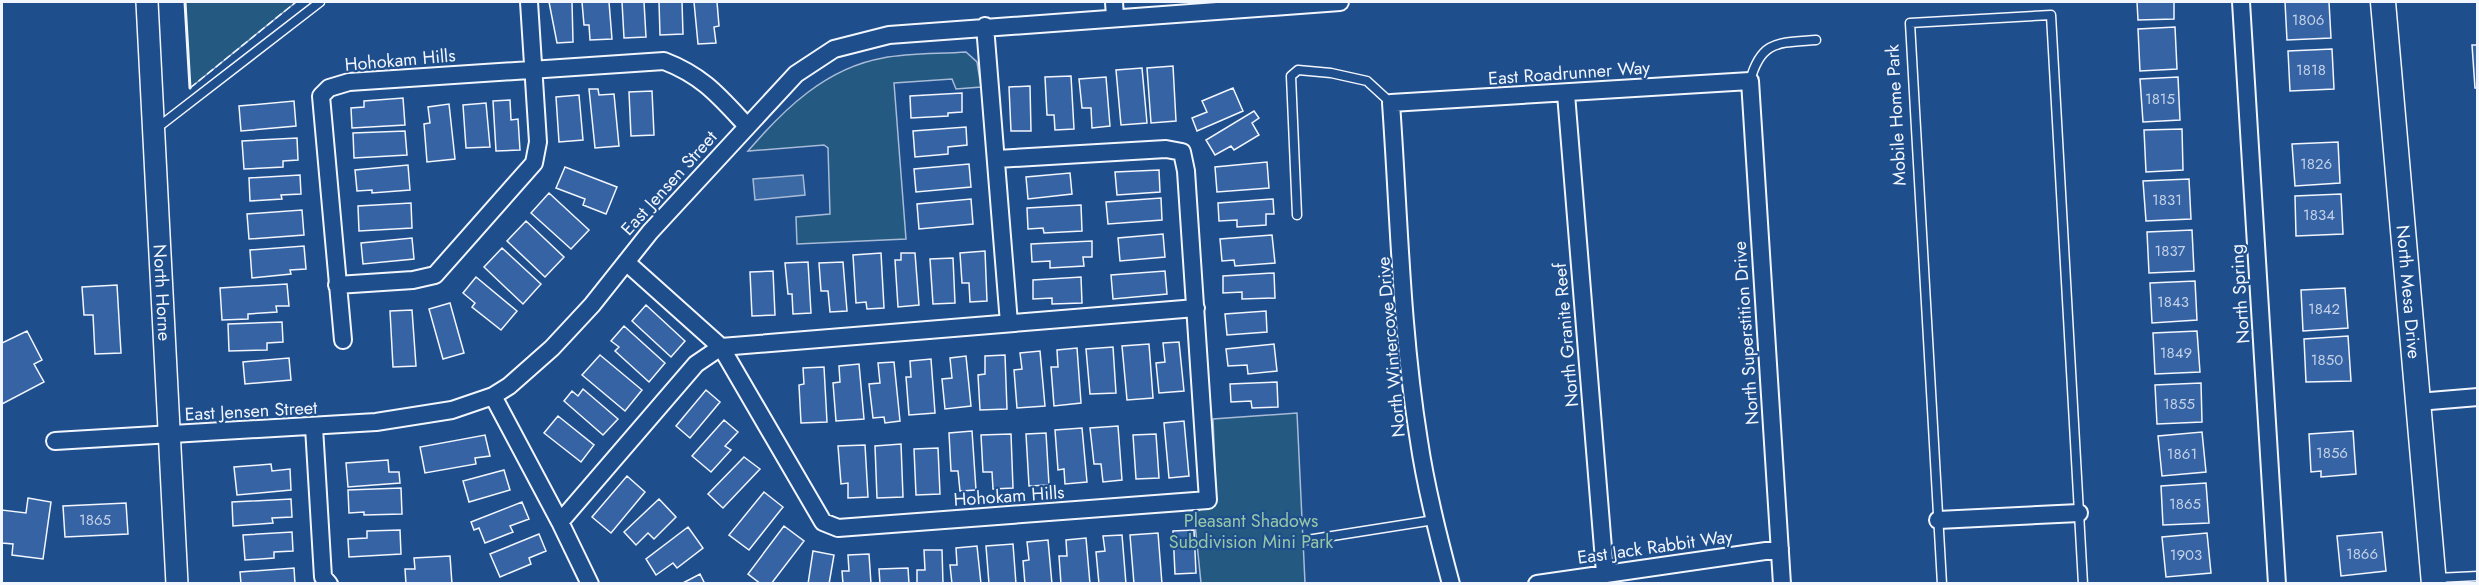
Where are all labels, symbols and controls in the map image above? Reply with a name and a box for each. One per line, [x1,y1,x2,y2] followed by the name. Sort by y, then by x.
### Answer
[2292,9,2324,31] house number: 1806
[344,42,456,78] street label: Hohokam Hills
[1879,44,1913,186] street label: Mobile Home Park
[1487,54,1651,92] street label: East Roadrunner Way
[2296,59,2326,81] house number: 1818
[2145,88,2175,110] house number: 1815
[615,124,724,241] street label: East Jensen Street
[2300,153,2332,175] house number: 1826
[2152,189,2182,211] house number: 1831
[2303,204,2335,226] house number: 1834
[2390,224,2427,360] street label: North Mesa Drive
[1727,240,1765,426] street label: North Superstition Drive
[2155,240,2186,262] house number: 1837
[2224,243,2256,345] street label: North Spring
[147,244,177,342] street label: North Horne
[1370,256,1412,438] street label: North Wintercove Drive
[1547,261,1585,408] street label: North Granite Reef
[2157,291,2189,313] house number: 1843
[2308,298,2340,320] house number: 1842
[2160,342,2192,364] house number: 1849
[2311,349,2343,371] house number: 1850
[2163,393,2195,415] house number: 1855
[184,395,319,427] street label: East Jensen Street
[2316,442,2348,464] house number: 1856
[2167,443,2197,465] house number: 1861
[953,479,1065,513] street label: Hohokam Hills
[2169,493,2201,515] house number: 1865
[1169,508,1333,555] park label: Pleasant Shadows Subdivision Mini Park
[79,509,111,531] house number: 1865
[1576,523,1734,571] street label: East Jack Rabbit Way
[2346,543,2378,565] house number: 1866
[2170,544,2202,566] house number: 1903

